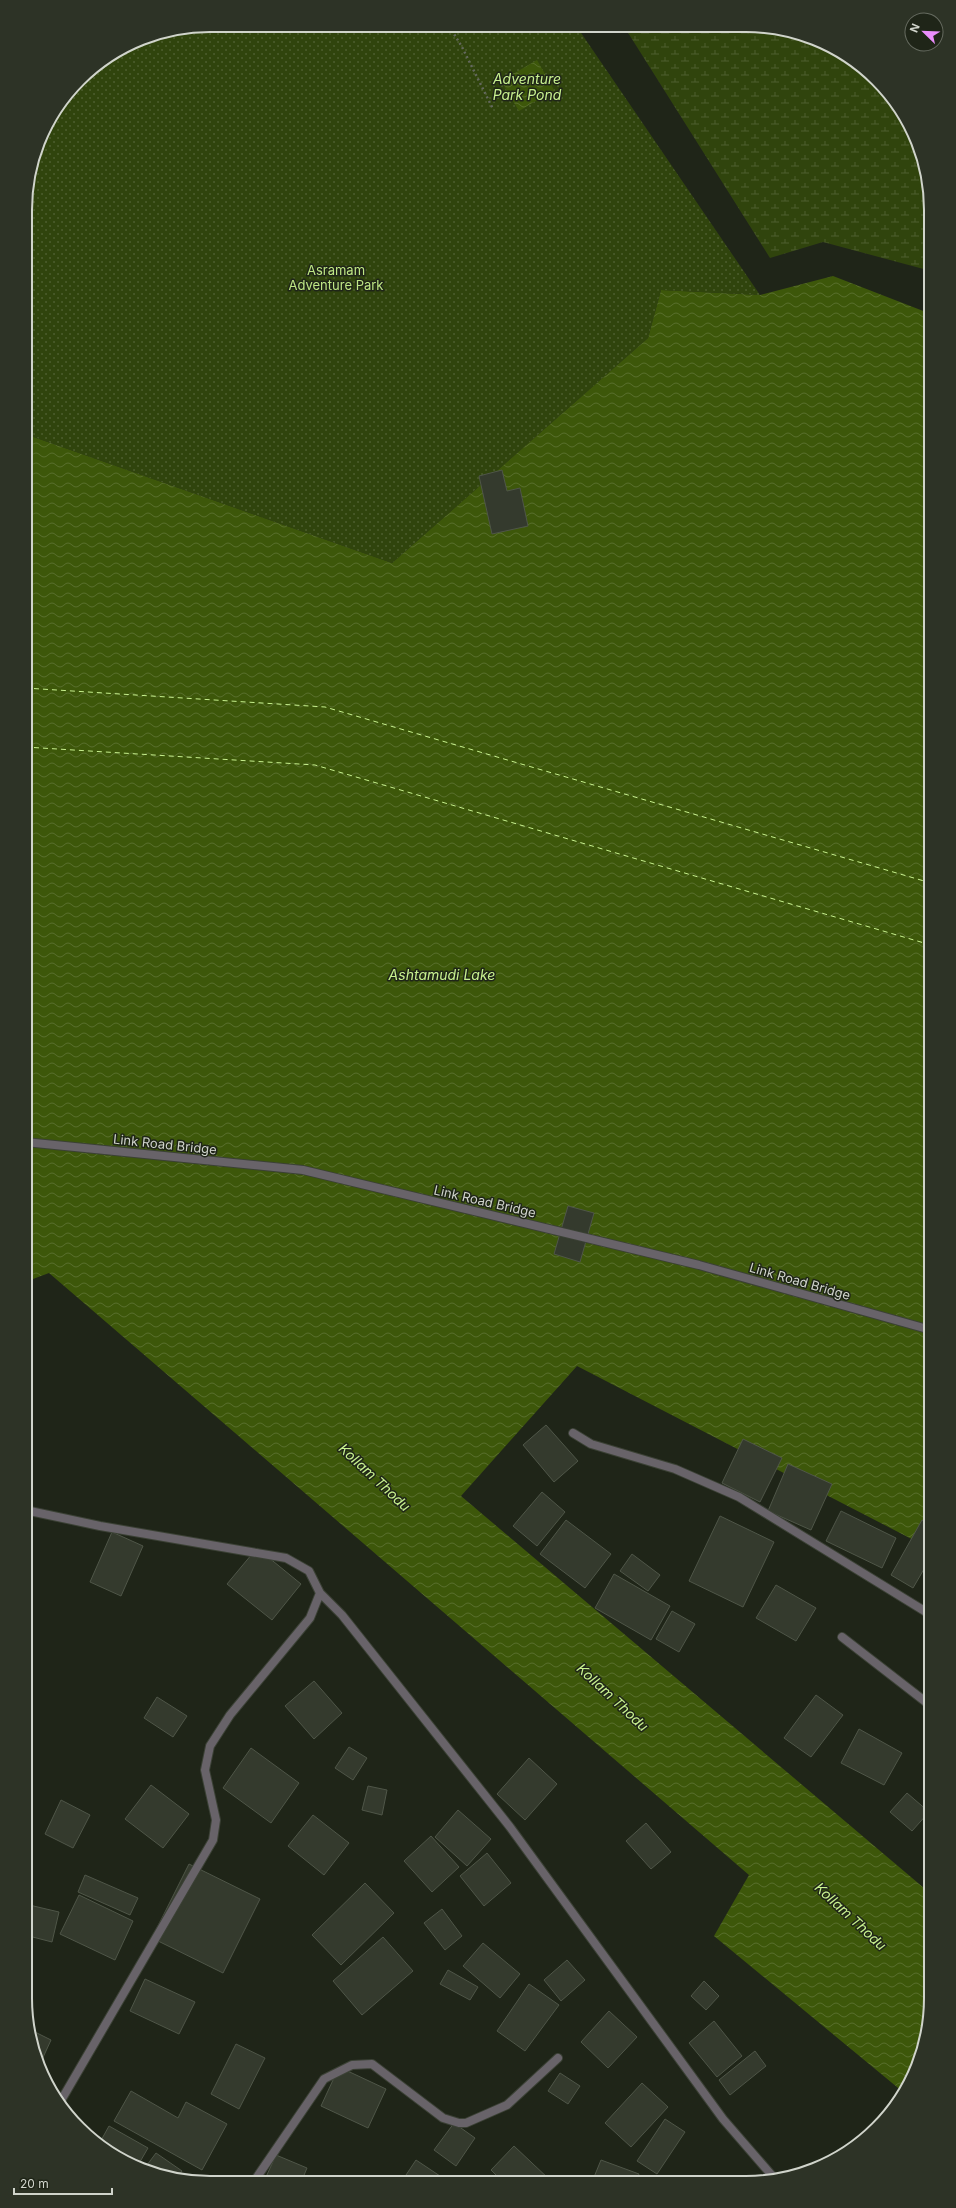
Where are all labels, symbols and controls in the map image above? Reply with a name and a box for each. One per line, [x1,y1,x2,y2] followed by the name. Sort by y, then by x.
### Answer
[904,12,944,52] north arrow
[907,21,923,35] text: N
[492,70,562,103] water label: Adventure Park Pond
[289,262,384,293] park label: Asramam Adventure Park
[388,966,495,983] water label: Ashtamudi Lake
[112,1131,218,1157] street label: Link Road Bridge
[432,1181,538,1221] street label: Link Road Bridge
[748,1259,852,1303] street label: Link Road Bridge
[336,1440,414,1514] water label: Kollam Thodu
[574,1660,652,1734] water label: Kollam Thodu
[812,1879,890,1953] water label: Kollam Thodu
[14,2170,112,2196] scale bar
[20,2176,49,2191] text: 20 m

